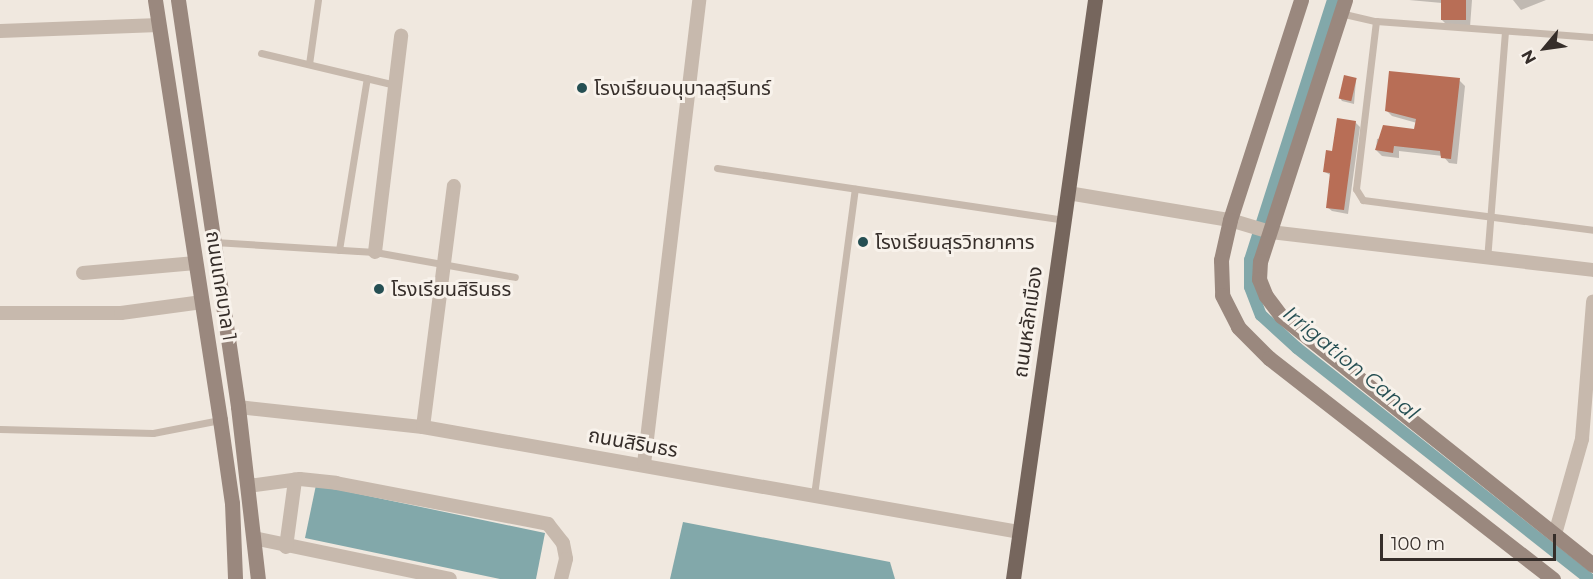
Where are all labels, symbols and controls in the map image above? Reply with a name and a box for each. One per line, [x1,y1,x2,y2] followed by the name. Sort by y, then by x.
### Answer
[1515,18,1575,78] north arrow
[1517,47,1540,67] text: N
[594,76,771,100] place label: โรงเรียนอนุบาลสุรินทร์
[575,81,589,95] marker: โรงเรียนอนุบาลสุรินทร์
[200,229,242,343] street label: ถนนเทศบาล 1
[875,230,1034,254] place label: โรงเรียนสุรวิทยาคาร
[856,235,870,249] marker: โรงเรียนสุรวิทยาคาร
[1008,265,1048,379] street label: ถนนหลักเมือง
[391,277,511,301] place label: โรงเรียนสิรินธร
[372,282,386,296] marker: โรงเรียนสิรินธร
[1278,301,1424,425] water label: Irrigation Canal
[586,423,680,463] street label: ถนนสิรินธร
[1383,522,1558,560] scale bar
[1391,533,1445,555] text: 100 m

